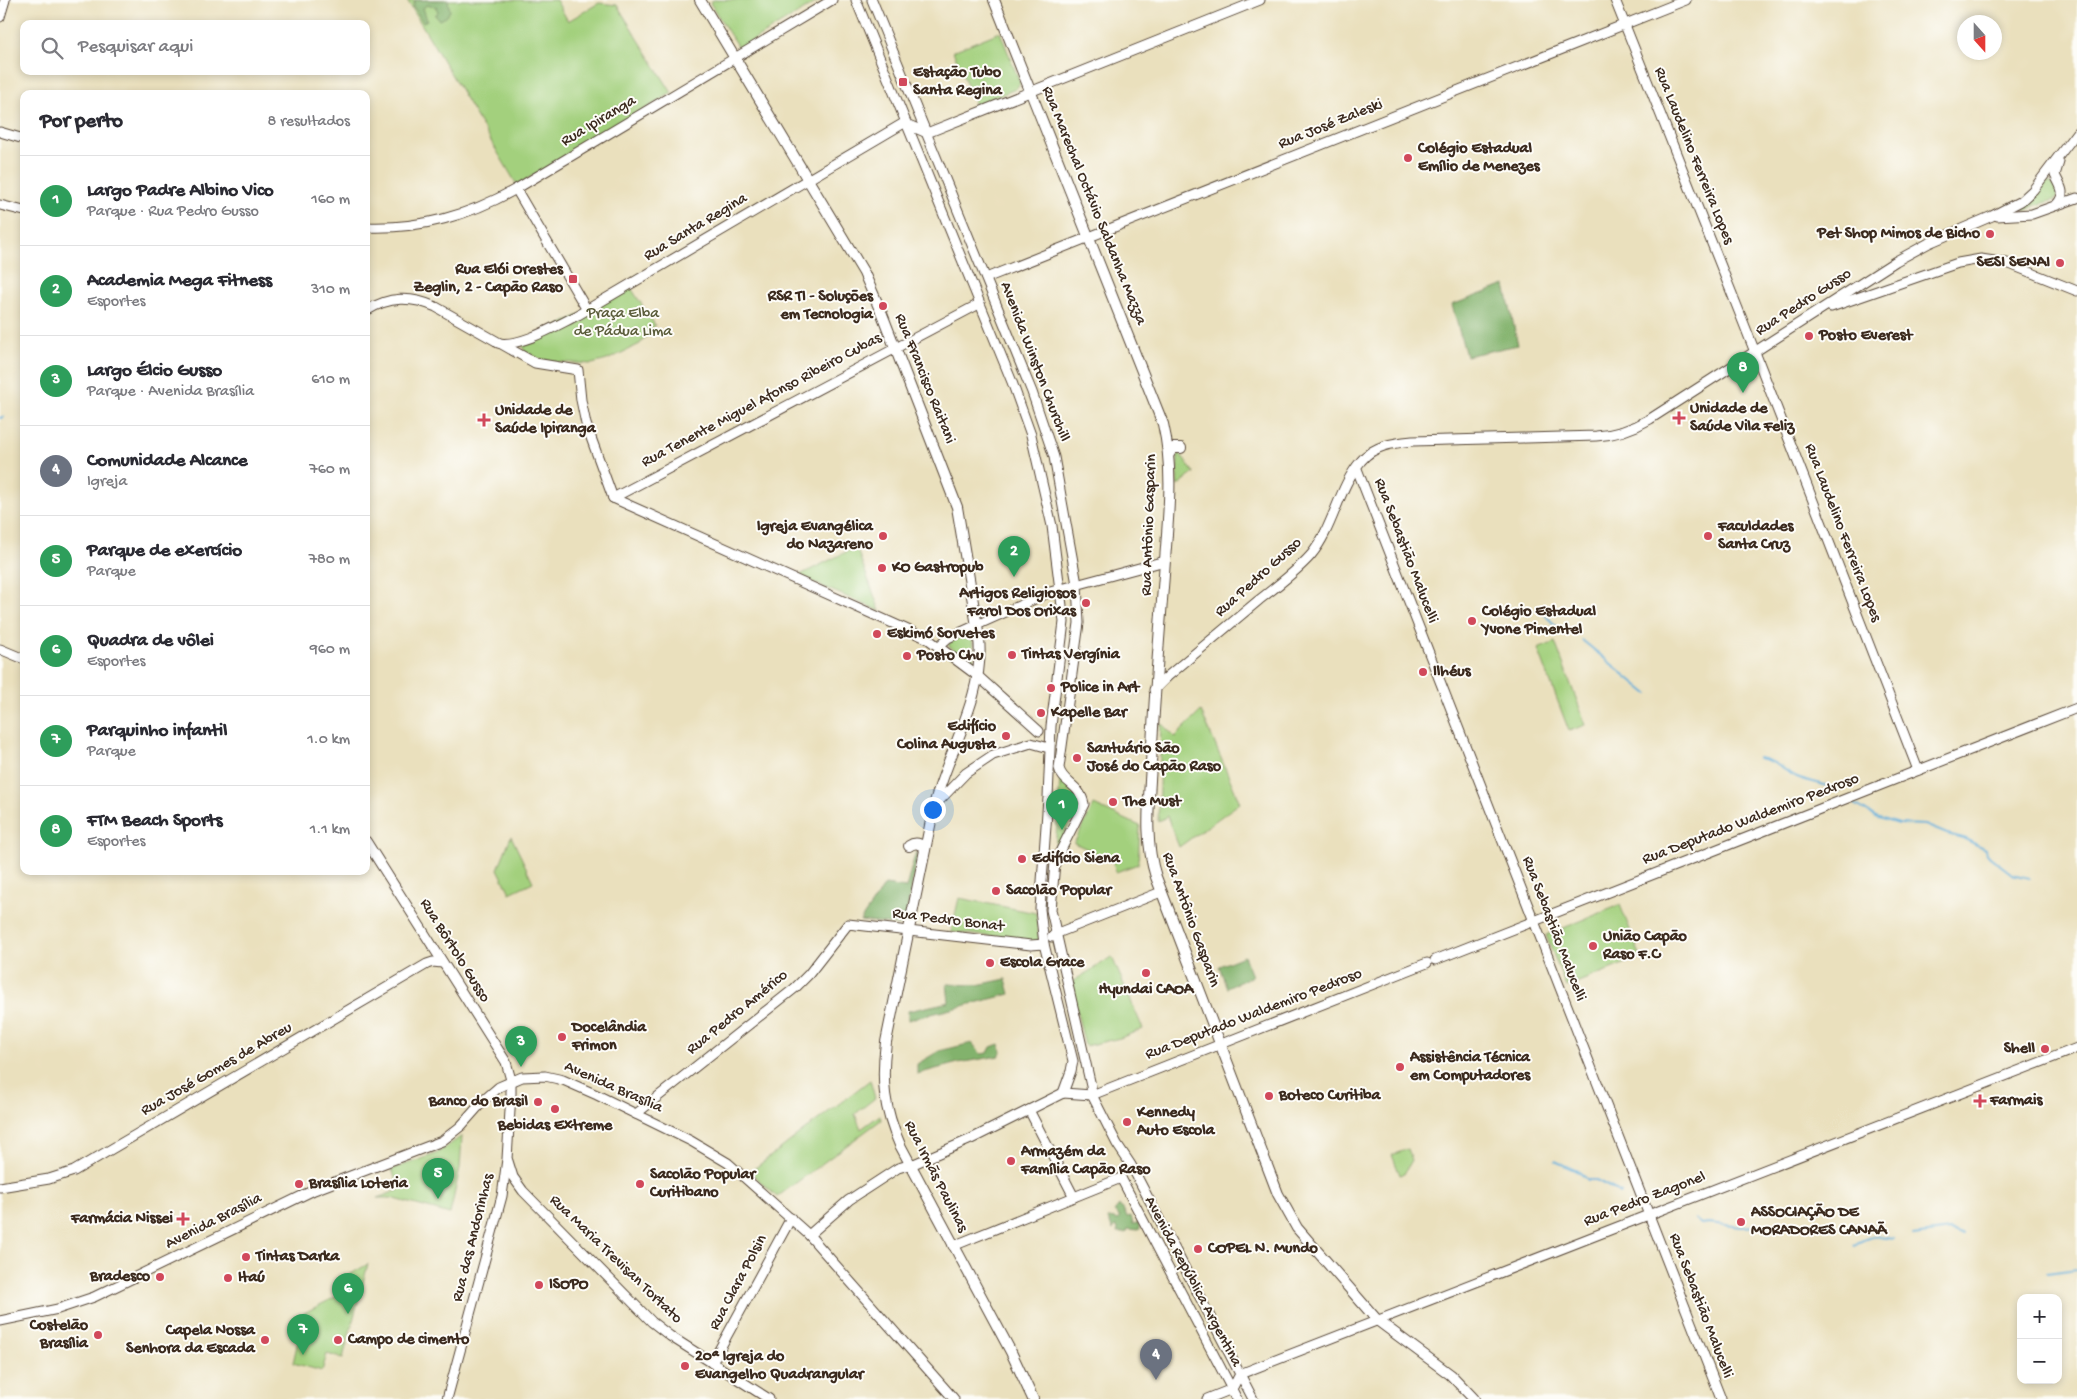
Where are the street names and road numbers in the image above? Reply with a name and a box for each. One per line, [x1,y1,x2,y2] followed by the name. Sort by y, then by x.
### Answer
[1649,65,1738,248] street label: Rua Laudelino Ferreira Lopes
[1036,84,1150,329] street label: Rua Marechal Octávio Saldanha Mazza
[558,92,641,152] street label: Rua Ipiranga
[1276,95,1386,155] street label: Rua José Zaleski
[641,189,752,266] street label: Rua Santa Regina
[1753,265,1855,341] street label: Rua Pedro Gusso
[995,279,1073,445] street label: Avenida Winston Churchill
[889,311,959,447] street label: Rua Francisco Raitani
[639,329,886,473] street label: Rua Tenente Miguel Afonso Ribeiro Cubas
[1799,441,1885,626] street label: Rua Laudelino Ferreira Lopes
[1138,453,1162,596] street label: Rua Antônio Gasparin
[1369,476,1441,626] street label: Rua Sebastião Malucelli
[1212,534,1306,622] street label: Rua Pedro Gusso
[1640,770,1862,870] street label: Rua Deputado Waldemiro Pedroso
[1157,850,1223,990] street label: Rua Antônio Gasparin
[1517,854,1589,1004] street label: Rua Sebastião Malucelli
[414,896,494,1006] street label: Rua Bôrtolo Gusso
[891,905,1006,937] street label: Rua Pedro Bonat
[1143,965,1365,1065] street label: Rua Deputado Waldemiro Pedroso
[684,966,792,1060] street label: Rua Pedro Américo
[138,1019,297,1121] street label: Rua José Gomes de Abreu
[561,1058,666,1119] street label: Avenida Brasília
[899,1118,972,1237] street label: Rua Irmãs Paulinas
[1581,1168,1709,1232] street label: Rua Pedro Zagonel
[449,1171,499,1304] street label: Rua das Andorinhas
[163,1189,266,1254] street label: Avenida Brasília
[545,1192,685,1328] street label: Rua Maria Trevisan Tortato
[1139,1194,1246,1371] street label: Avenida República Argentina
[1664,1231,1736,1381] street label: Rua Sebastião Malucelli
[706,1232,772,1334] street label: Rua Clara Polsin

